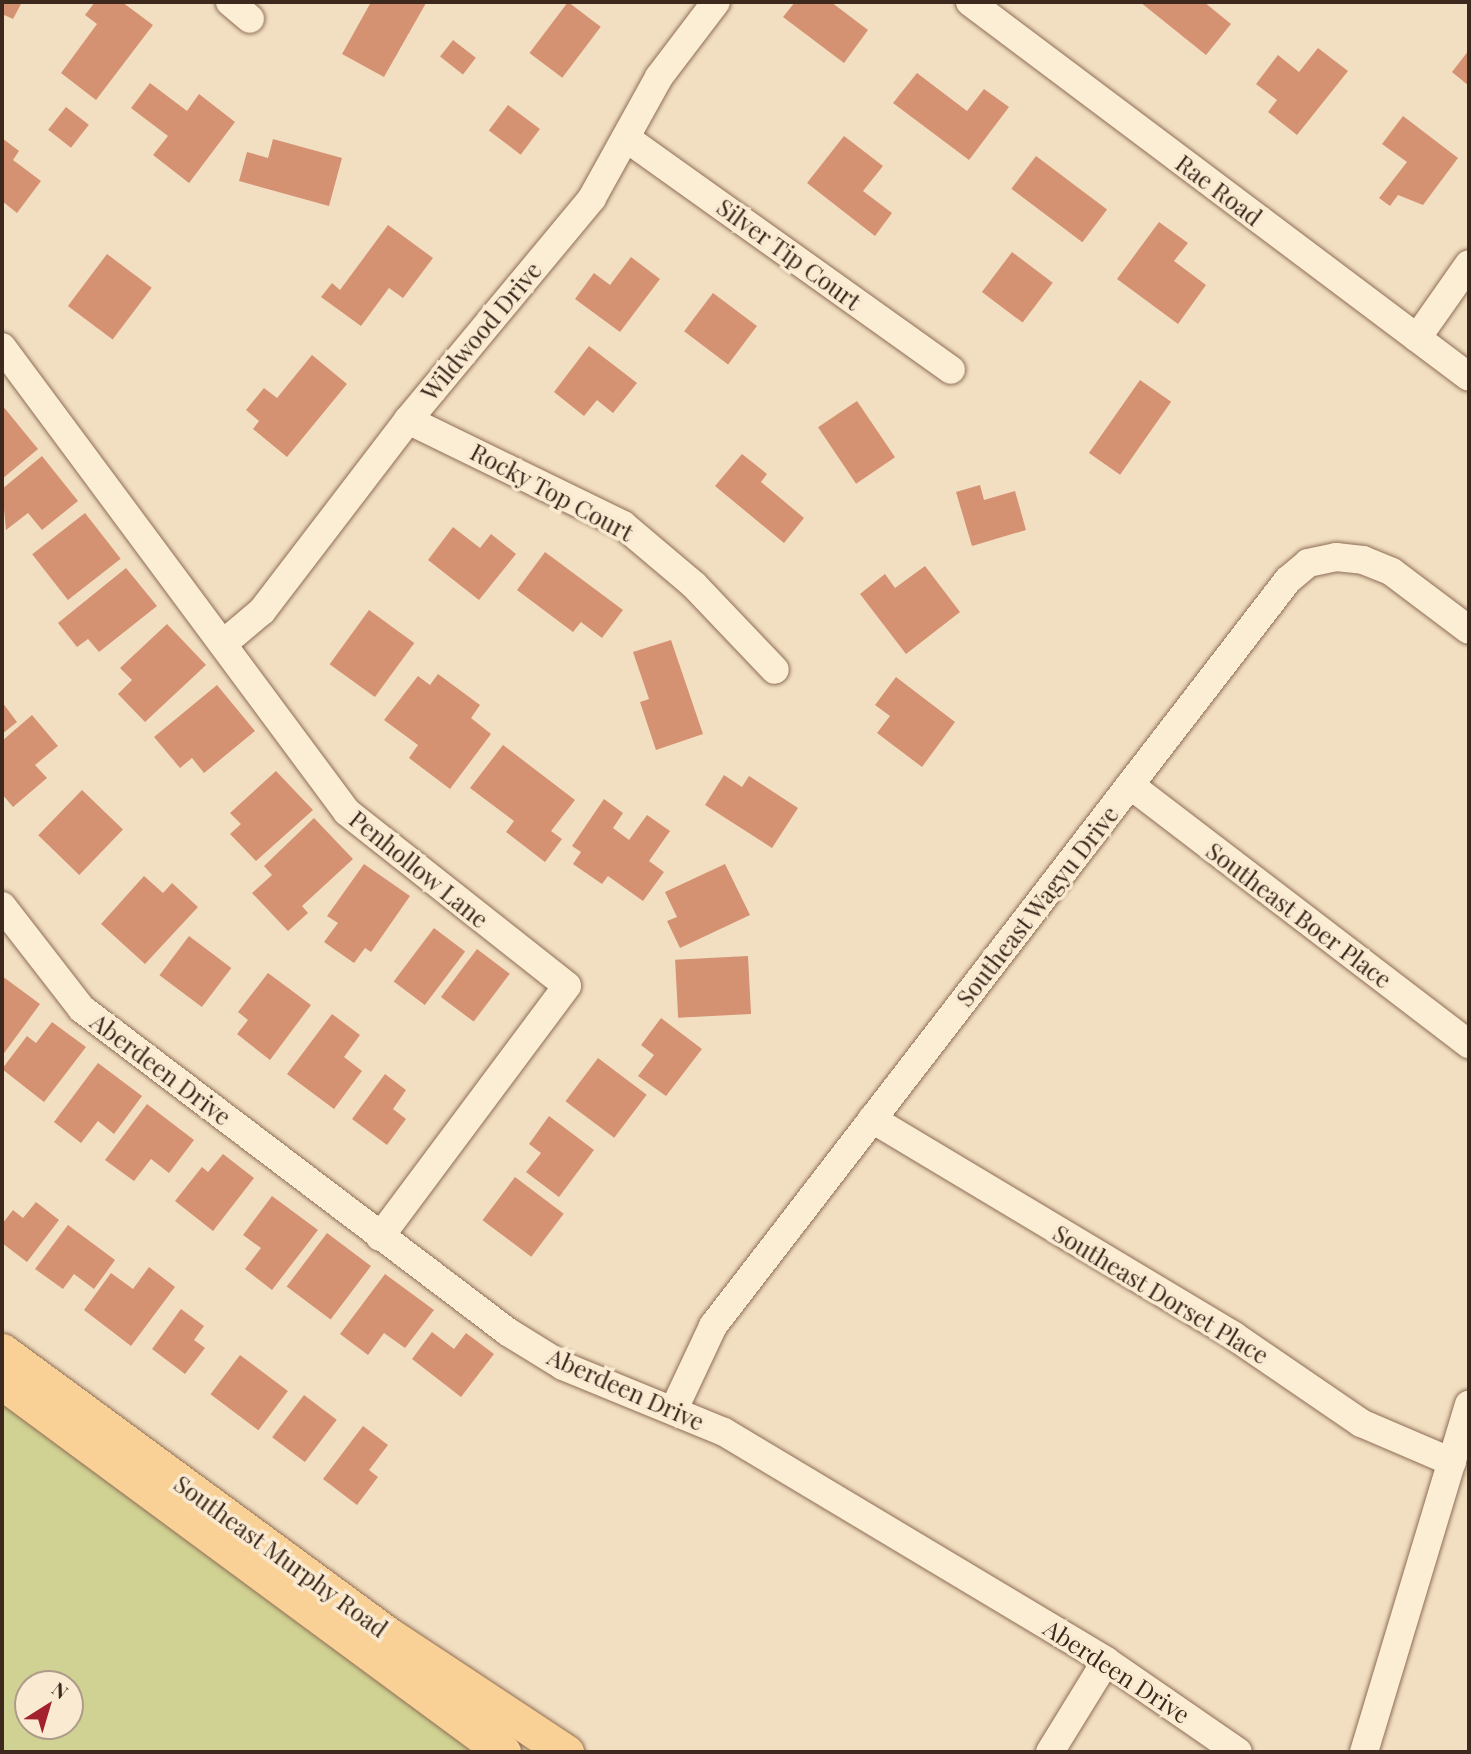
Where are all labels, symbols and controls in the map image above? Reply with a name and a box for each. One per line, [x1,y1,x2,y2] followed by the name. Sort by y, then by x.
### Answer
[1170,148,1268,232] street label: Rae Road
[711,192,867,316] street label: Silver Tip Court
[415,256,547,406] street label: Wildwood Drive
[465,437,639,547] street label: Rocky Top Court
[949,800,1125,1012] street label: Southeast Wagyu Drive
[344,804,494,934] street label: Penhollow Lane
[1200,836,1398,994] street label: Southeast Boer Place
[85,1007,237,1131] street label: Aberdeen Drive
[1048,1218,1274,1370] street label: Southeast Dorset Place
[543,1342,709,1436] street label: Aberdeen Drive
[168,1469,394,1643] street label: Southeast Murphy Road
[1039,1613,1195,1729] street label: Aberdeen Drive
[14,1670,84,1740] north arrow
[47,1675,74,1704] text: N

